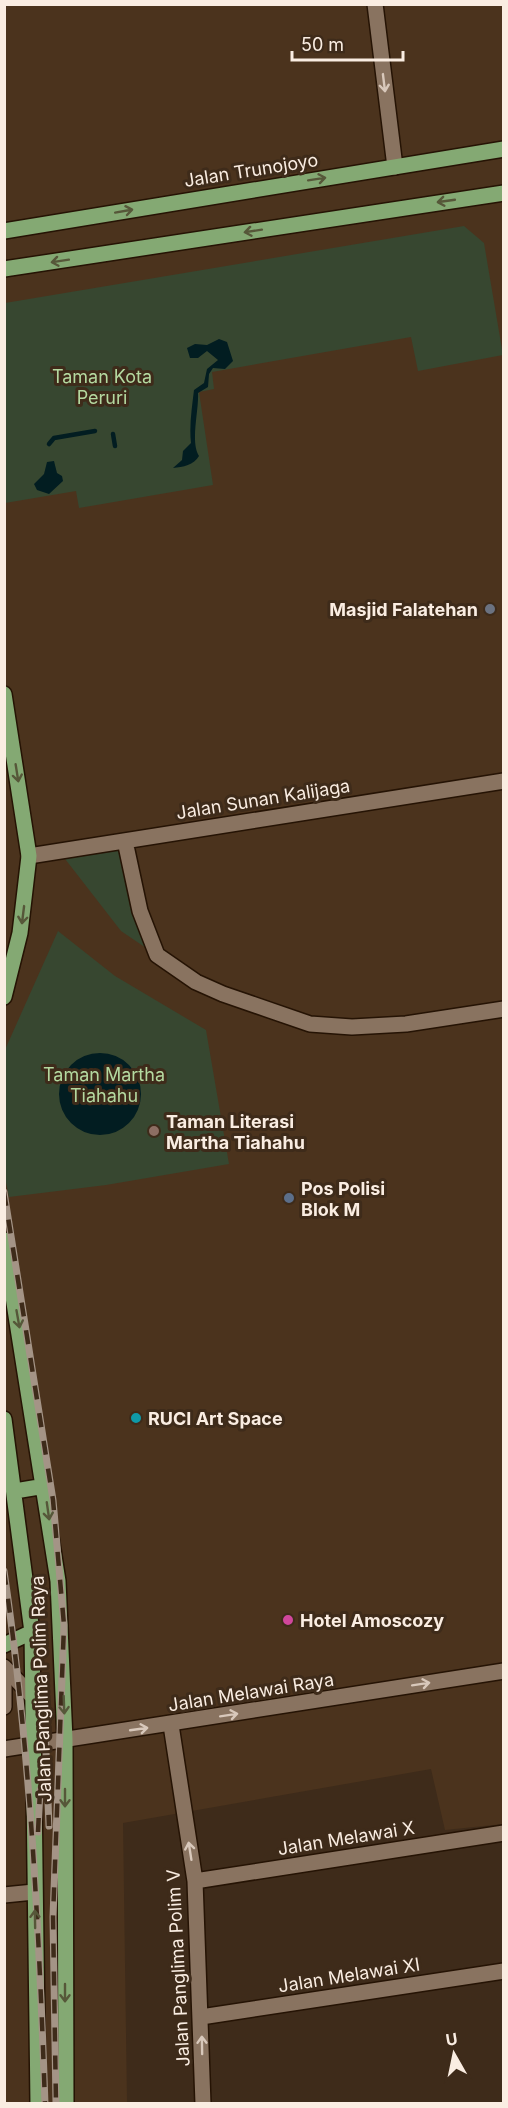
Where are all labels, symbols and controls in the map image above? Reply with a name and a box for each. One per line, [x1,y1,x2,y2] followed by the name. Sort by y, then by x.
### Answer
[292,24,403,62] scale bar
[301,34,344,55] text: 50 m
[379,73,390,93] one-way arrow
[183,149,319,191] street label: Jalan Trunojoyo
[306,173,326,184] one-way arrow
[436,196,456,207] one-way arrow
[114,205,134,216] one-way arrow
[243,225,263,236] one-way arrow
[51,255,71,266] one-way arrow
[52,366,152,408] park label: Taman Kota Peruri
[329,599,478,620] place label: Masjid Falatehan
[483,602,497,616] marker: Masjid Falatehan
[12,763,23,782] one-way arrow
[175,775,351,823] street label: Jalan Sunan Kalijaga
[17,904,28,924] one-way arrow
[43,1064,165,1106] park label: Taman Martha Tiahahu
[166,1111,305,1153] place label: Taman Literasi Martha Tiahahu
[147,1124,161,1138] marker: Taman Literasi Martha Tiahahu
[301,1178,385,1220] place label: Pos Polisi Blok M
[282,1191,296,1205] marker: Pos Polisi Blok M
[12,1308,23,1328] one-way arrow
[148,1408,283,1429] place label: RUCI Art Space
[129,1411,143,1425] marker: RUCI Art Space
[43,1501,54,1521] one-way arrow
[27,1575,55,1803] street label: Jalan Panglima Polim Raya
[300,1610,444,1631] place label: Hotel Amoscozy
[281,1613,295,1627] marker: Hotel Amoscozy
[167,1669,335,1715] street label: Jalan Melawai Raya
[411,1678,431,1689] one-way arrow
[58,1695,70,1715] one-way arrow
[218,1710,238,1721] one-way arrow
[128,1724,148,1735] one-way arrow
[59,1788,71,1808] one-way arrow
[276,1817,416,1859] street label: Jalan Melawai X
[185,1841,196,1861] one-way arrow
[162,1869,194,2067] street label: Jalan Panglima Polim V
[29,1910,41,1930] one-way arrow
[277,1953,421,1997] street label: Jalan Melawai XI
[59,1983,71,2003] one-way arrow
[424,2024,484,2084] north arrow
[444,2028,459,2050] text: U
[196,2036,207,2056] one-way arrow

